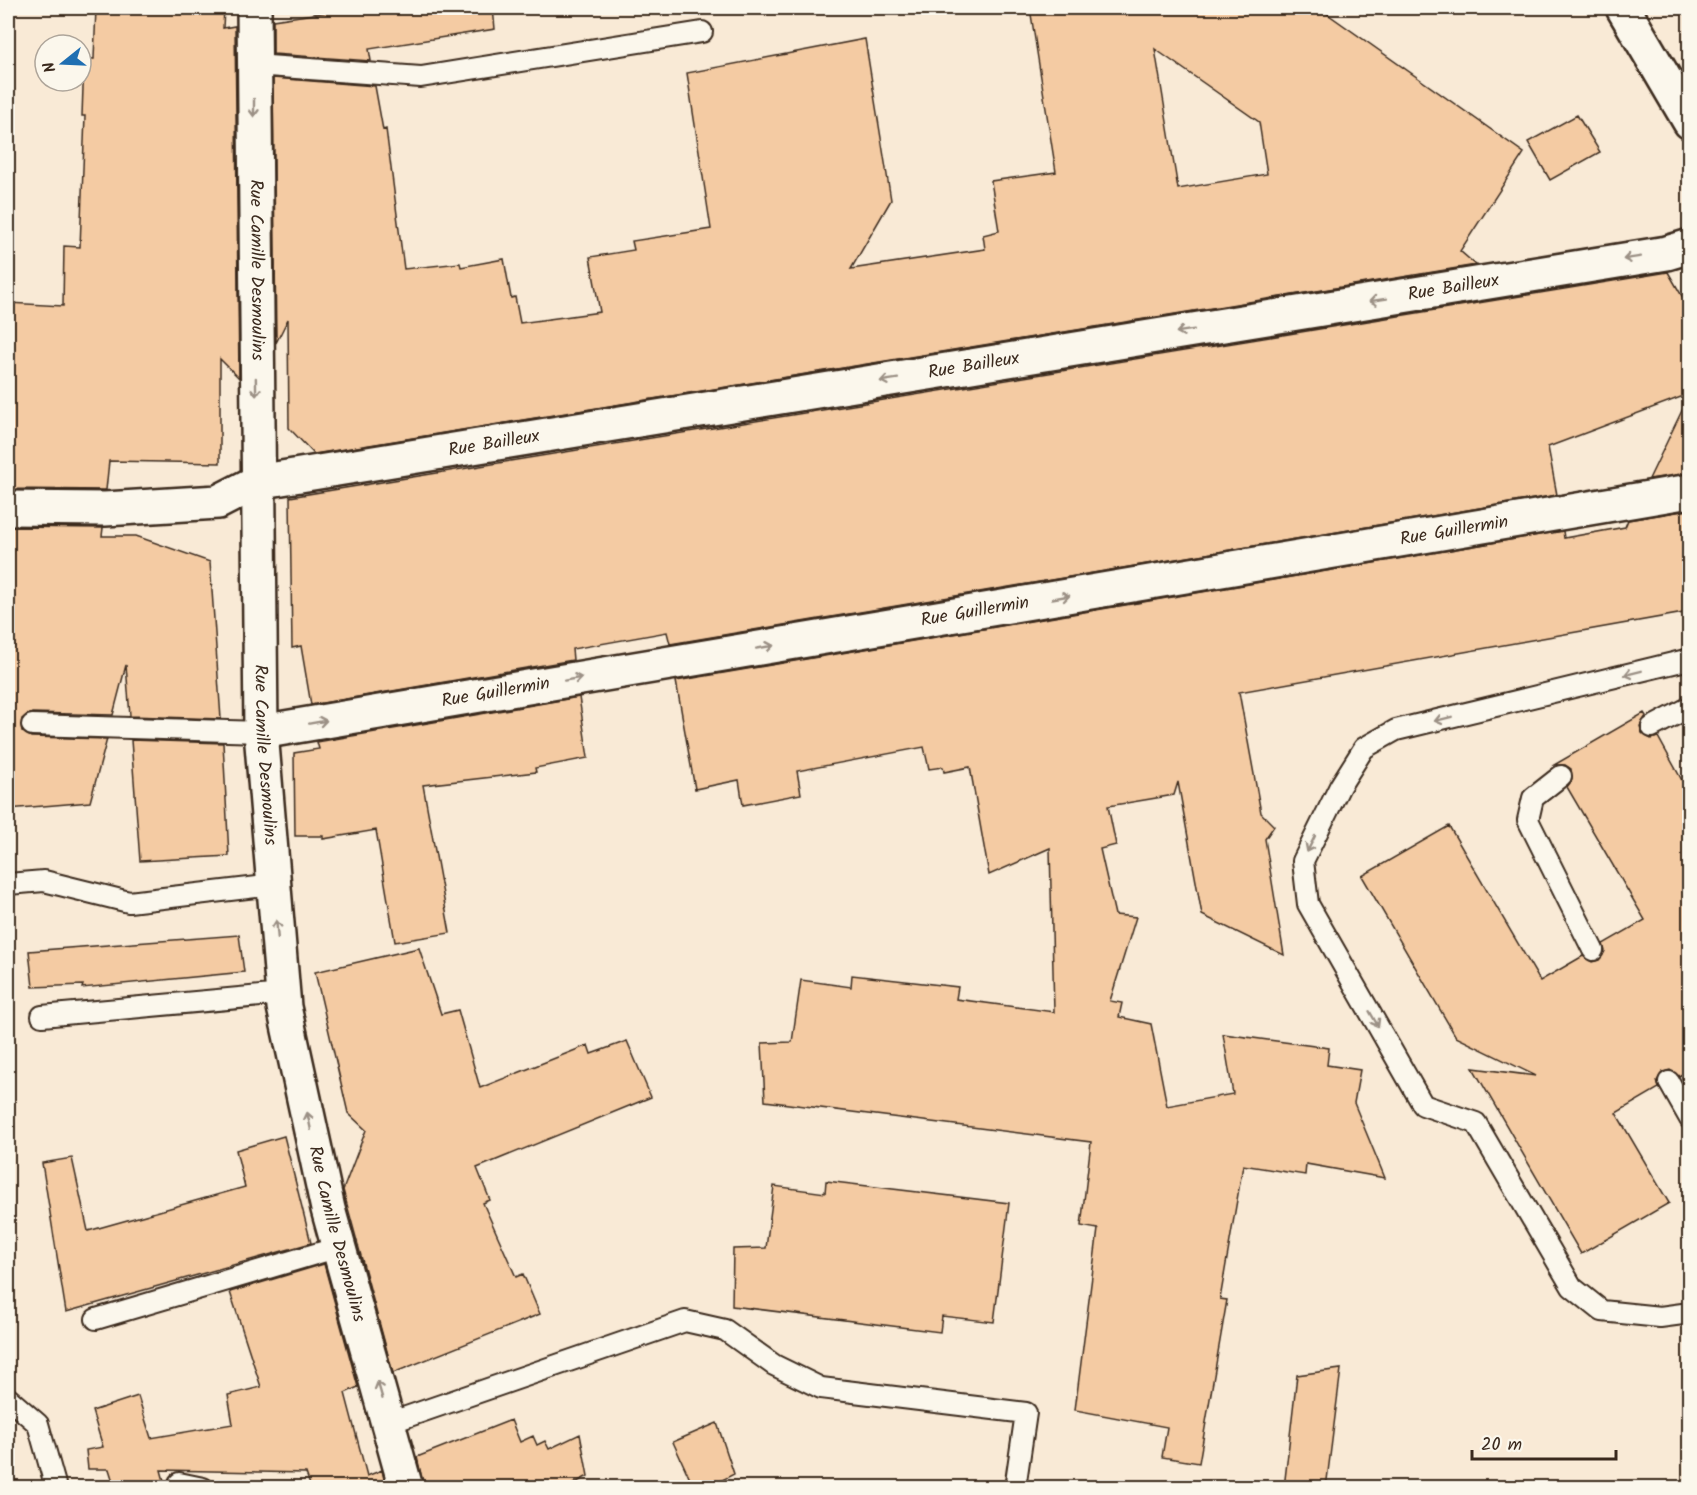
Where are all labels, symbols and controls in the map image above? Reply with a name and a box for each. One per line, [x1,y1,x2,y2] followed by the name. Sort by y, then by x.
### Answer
[33,33,93,93] north arrow
[37,59,64,76] text: N
[248,97,260,117] one-way arrow
[241,179,272,361] street label: Rue Camille Desmoulins
[1623,253,1643,264] one-way arrow
[1406,266,1501,309] street label: Rue Bailleux
[1368,294,1388,305] one-way arrow
[1176,326,1196,337] one-way arrow
[926,344,1022,387] street label: Rue Bailleux
[880,374,900,385] one-way arrow
[250,376,262,396] one-way arrow
[446,422,542,465] street label: Rue Bailleux
[1398,507,1511,554] street label: Rue Guillermin
[918,588,1031,635] street label: Rue Guillermin
[1051,591,1070,602] one-way arrow
[755,641,775,652] one-way arrow
[246,664,285,847] street label: Rue Camille Desmoulins
[1623,668,1643,679] one-way arrow
[439,669,552,716] street label: Rue Guillermin
[563,673,582,684] one-way arrow
[1434,713,1453,725] one-way arrow
[308,716,328,727] one-way arrow
[1305,834,1316,852] one-way arrow
[271,919,282,939] one-way arrow
[1368,1010,1380,1027] one-way arrow
[303,1112,314,1131] one-way arrow
[300,1143,374,1326] street label: Rue Camille Desmoulins
[374,1381,385,1400] one-way arrow
[1472,1423,1616,1461] scale bar
[1481,1431,1522,1460] text: 20 m

